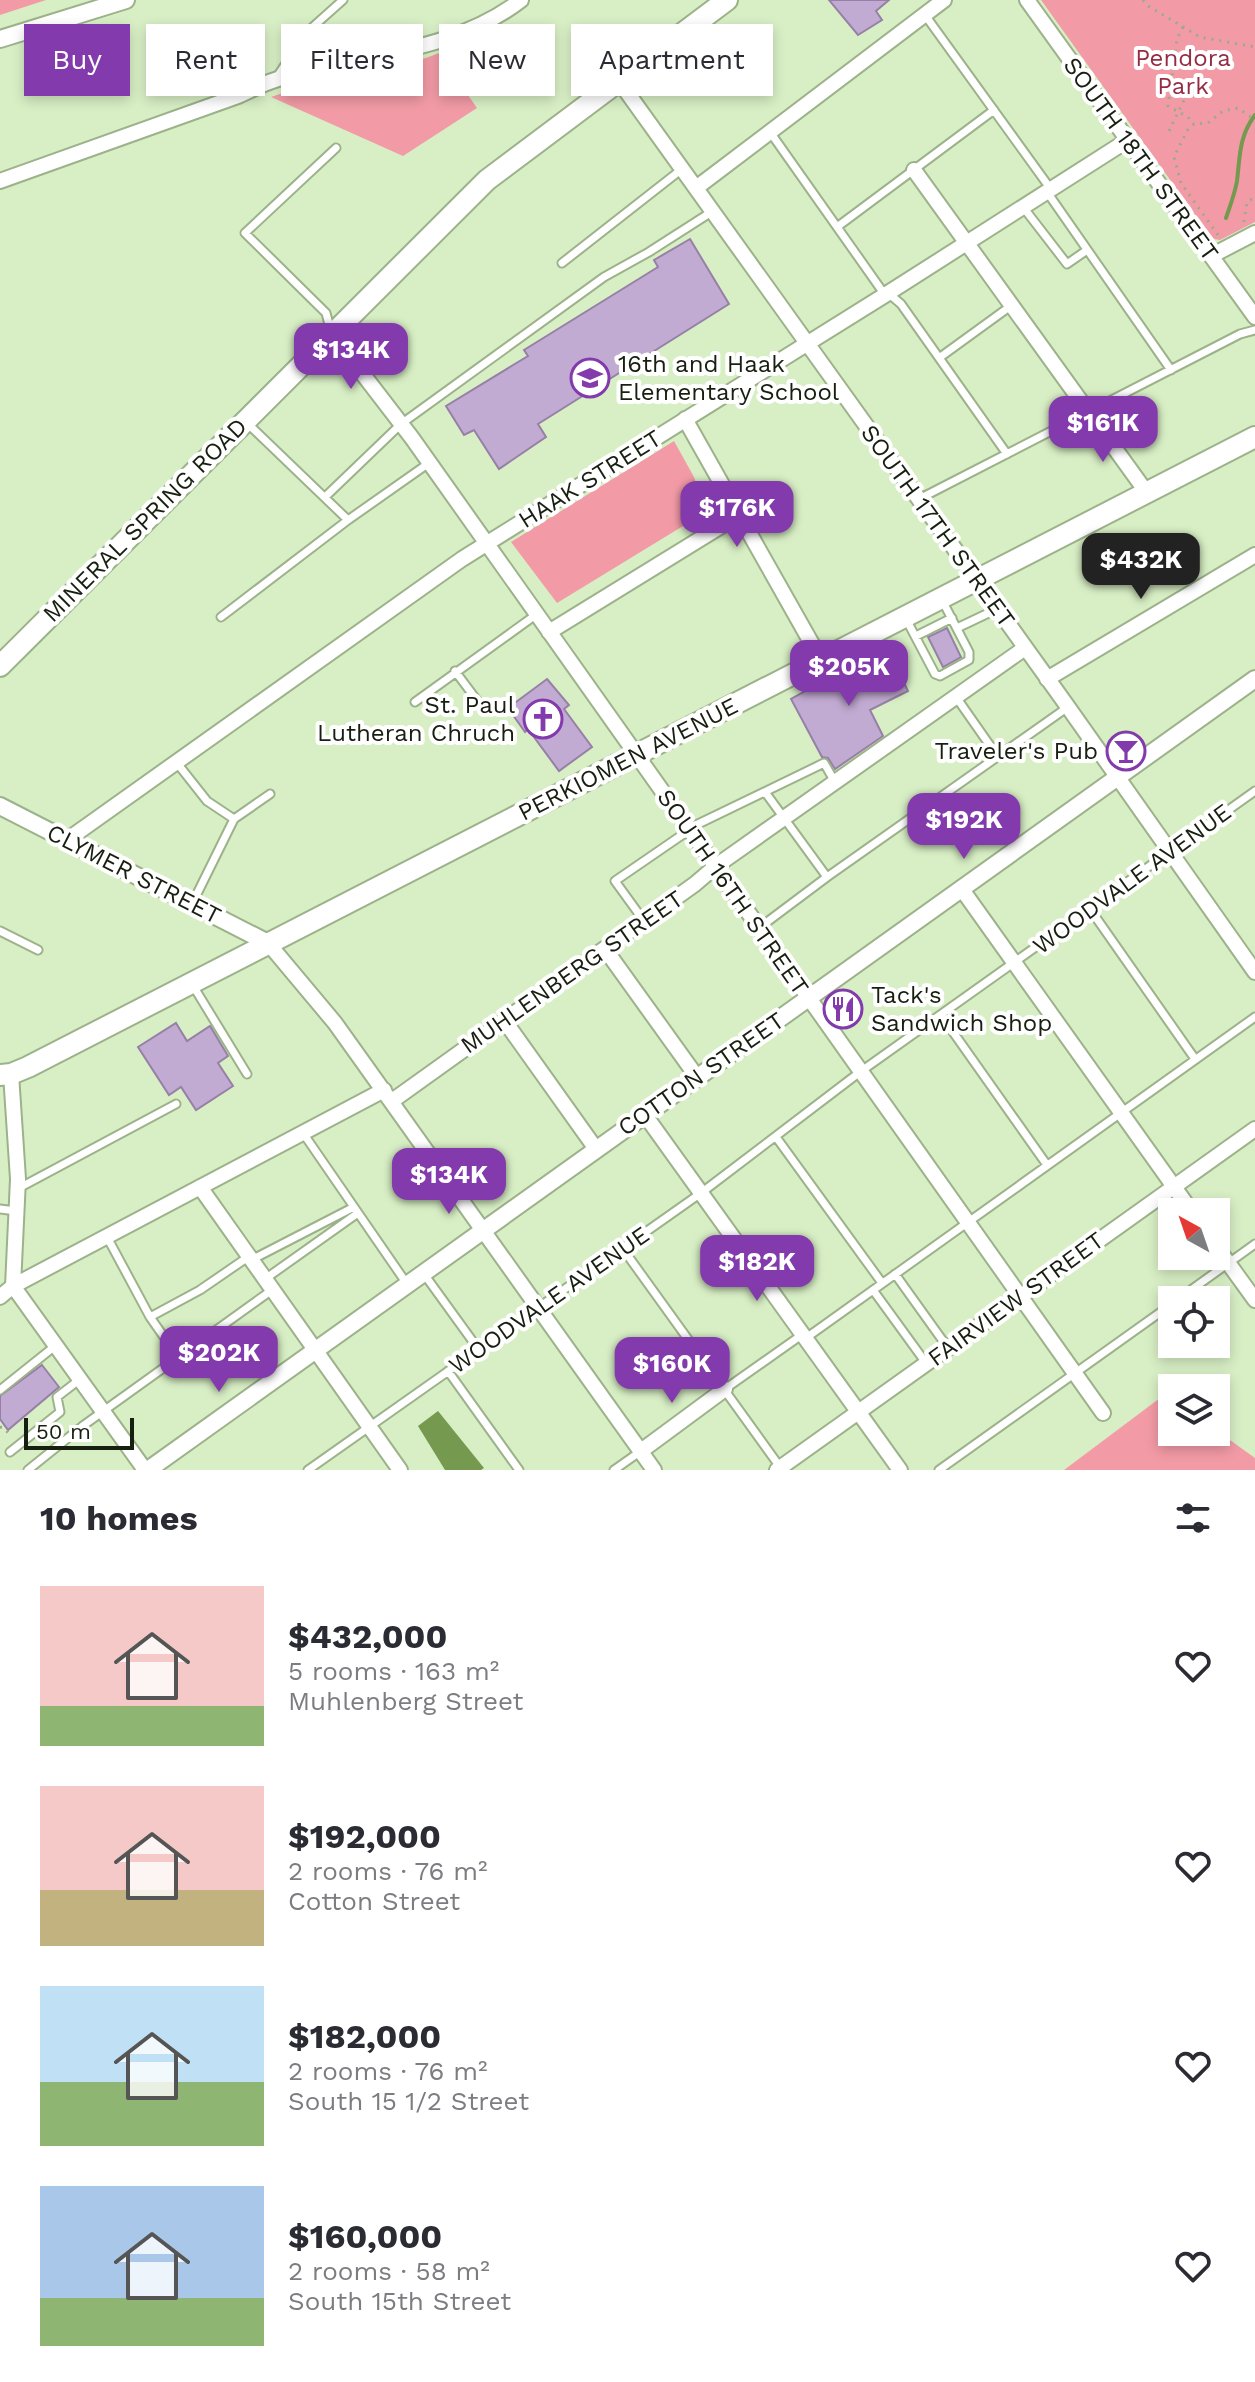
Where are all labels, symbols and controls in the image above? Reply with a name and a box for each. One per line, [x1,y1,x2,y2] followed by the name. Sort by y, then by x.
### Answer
[24,24,130,96] chip: Buy
[146,24,265,96] chip: Rent
[281,24,423,96] chip: Filters
[439,24,555,96] chip: New
[571,24,773,96] chip: Apartment
[1135,44,1231,100] park label: Pendora Park
[1058,52,1224,266] street label: SOUTH 18TH STREET
[295,323,407,391] pin: $134K
[312,334,390,364] text: $134K
[618,350,840,406] place label: 16th and Haak Elementary School
[569,357,611,399] school or university icon: 16th and Haak Elementary School
[1047,396,1159,464] pin: $161K
[1067,407,1139,437] text: $161K
[37,412,253,628] street label: MINERAL SPRING ROAD
[855,419,1021,633] street label: SOUTH 17TH STREET
[513,424,667,534] street label: HAAK STREET
[681,481,793,549] pin: $176K
[698,492,776,522] text: $176K
[1085,533,1197,601] pin: $432K
[1100,544,1182,574] text: $432K
[793,640,905,708] pin: $205K
[808,651,890,681] text: $205K
[317,691,516,747] place label: St. Paul Lutheran Chruch
[514,691,742,827] street label: PERKIOMEN AVENUE
[522,698,564,740] church icon: St. Paul Lutheran Chruch
[1105,730,1147,772] bar icon: Traveler's Pub
[935,737,1098,765] place label: Traveler's Pub
[651,784,815,1000] street label: SOUTH 16TH STREET
[908,793,1020,861] pin: $192K
[1028,798,1236,960] street label: WOODVALE AVENUE
[925,804,1003,834] text: $192K
[42,818,226,930] street label: CLYMER STREET
[455,885,689,1059] street label: MUHLENBERG STREET
[871,981,1052,1037] place label: Tack's Sandwich Shop
[822,988,864,1030] restaurant icon: Tack's Sandwich Shop
[613,1006,789,1142] street label: COTTON STREET
[393,1148,505,1216] pin: $134K
[410,1159,488,1189] text: $134K
[1158,1198,1230,1270] north arrow
[1158,1198,1230,1446] map controls
[444,1220,654,1380] street label: WOODVALE AVENUE
[923,1226,1109,1372] street label: FAIRVIEW STREET
[701,1235,813,1303] pin: $182K
[718,1246,796,1276] text: $182K
[1158,1286,1230,1358] button: locate
[163,1326,275,1394] pin: $202K
[178,1337,260,1367] text: $202K
[616,1337,728,1405] pin: $160K
[633,1348,711,1378] text: $160K
[1158,1374,1230,1446] button: layers
[24,1414,134,1450] scale bar
[36,1419,91,1444] text: 50 m
[1171,1496,1215,1540] icon: filters
[40,1498,198,1538] text: 10 homes
[288,1616,447,1656] text: $432,000
[104,1618,200,1714] icon: home
[1171,1644,1215,1688] icon: heart
[288,1656,499,1686] text: 5 rooms · 163 m²
[288,1686,523,1716] text: Muhlenberg Street
[288,1816,441,1856] text: $192,000
[104,1818,200,1914] icon: home
[1171,1844,1215,1888] icon: heart
[288,1856,487,1886] text: 2 rooms · 76 m²
[288,1886,460,1916] text: Cotton Street
[288,2016,441,2056] text: $182,000
[104,2018,200,2114] icon: home
[1171,2044,1215,2088] icon: heart
[288,2056,487,2086] text: 2 rooms · 76 m²
[288,2086,529,2116] text: South 15 1/2 Street
[288,2216,442,2256] text: $160,000
[104,2218,200,2314] icon: home
[1171,2244,1215,2288] icon: heart
[288,2256,490,2286] text: 2 rooms · 58 m²
[288,2286,511,2316] text: South 15th Street

